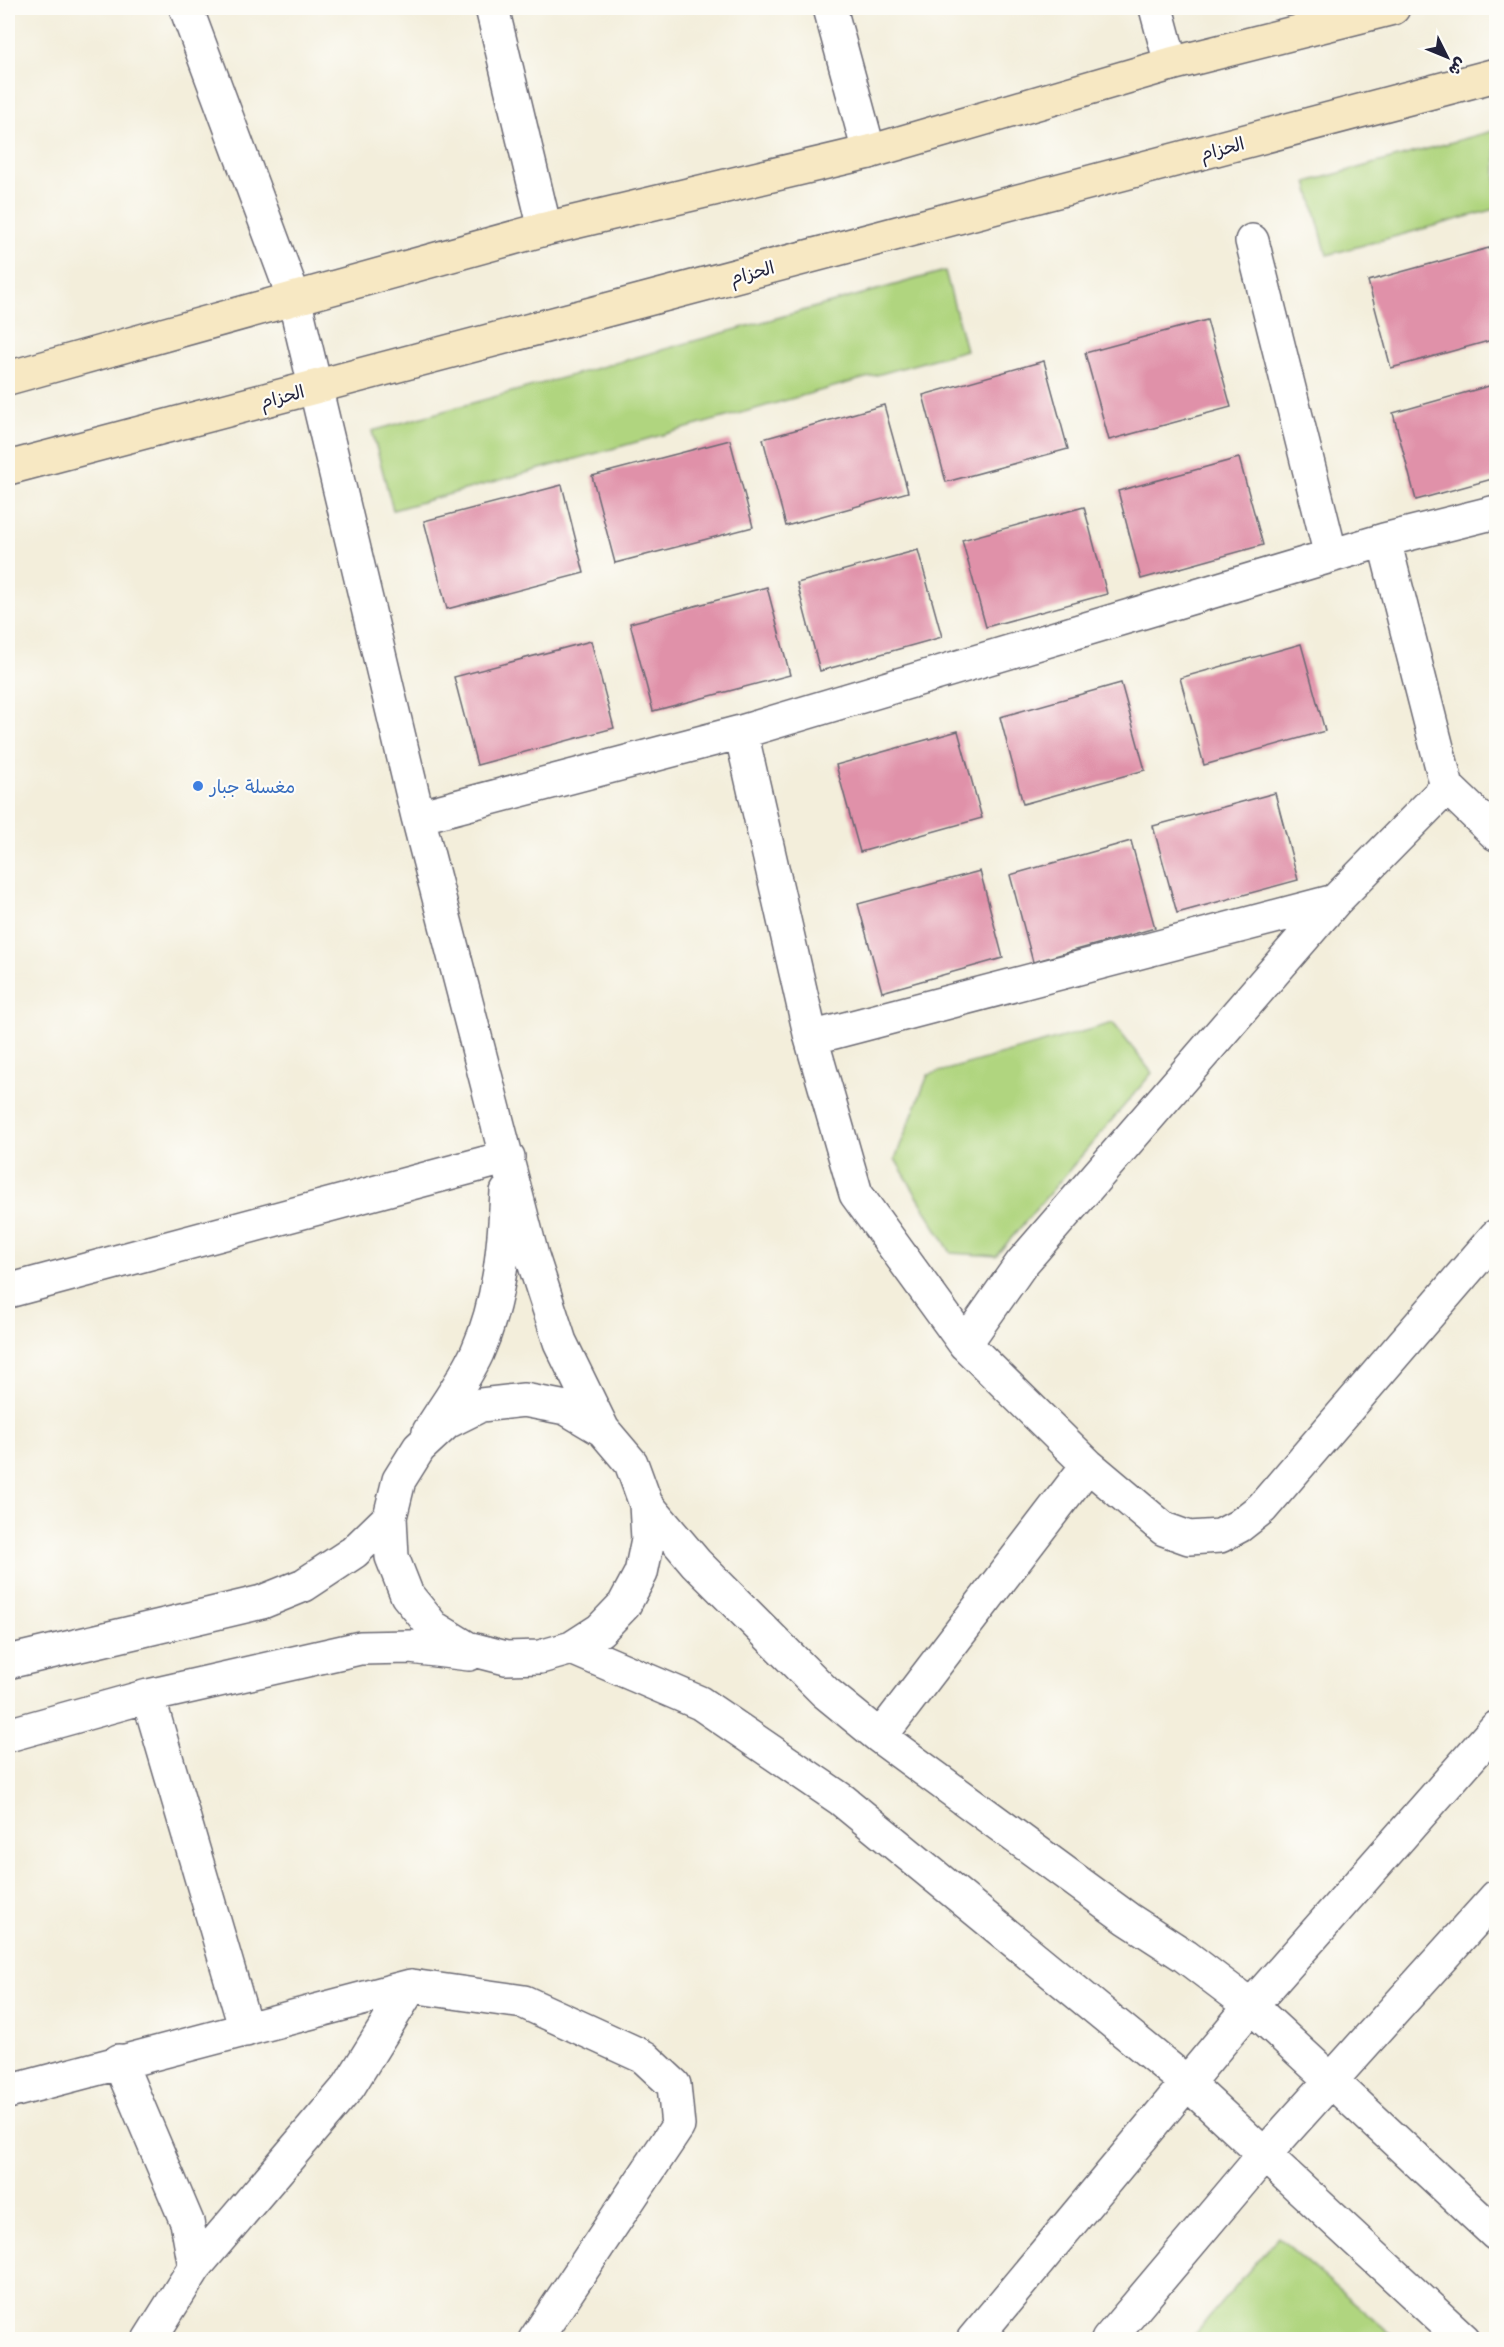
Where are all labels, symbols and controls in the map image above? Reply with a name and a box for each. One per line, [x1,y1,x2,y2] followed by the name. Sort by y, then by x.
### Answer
[1417,27,1477,87] north arrow
[1445,54,1472,81] text: ش
[1197,131,1248,168] street label: الحزام
[727,255,778,292] street label: الحزام
[257,379,308,416] street label: الحزام
[208,774,295,798] place label: مغسلة جبار
[191,779,205,793] marker: مغسلة جبار

